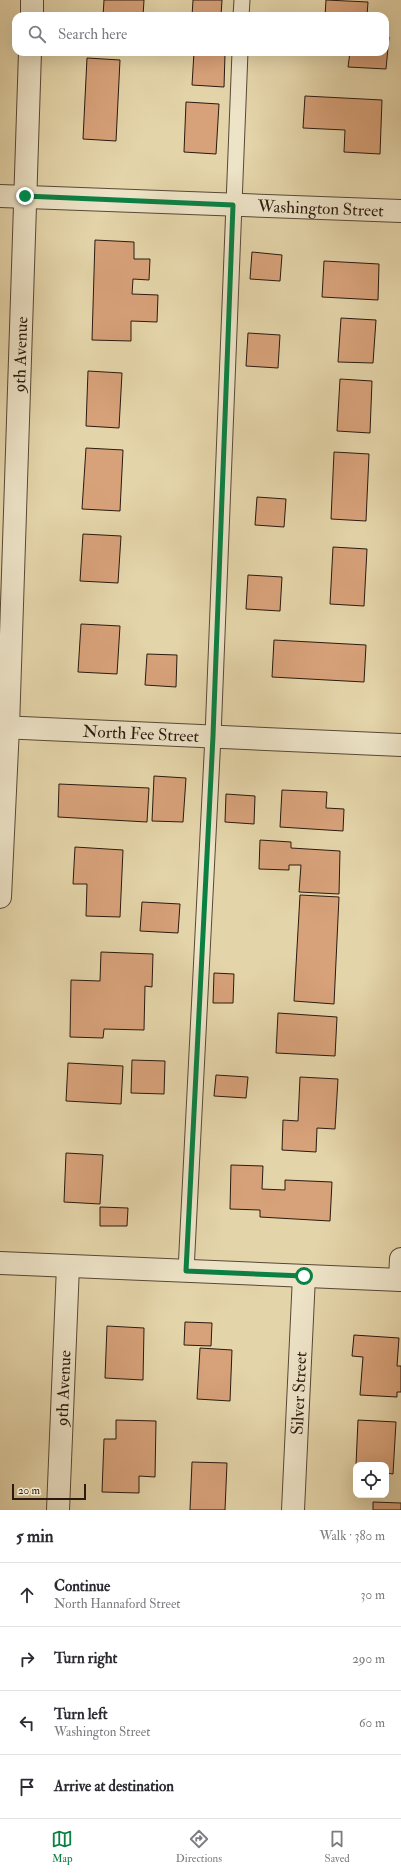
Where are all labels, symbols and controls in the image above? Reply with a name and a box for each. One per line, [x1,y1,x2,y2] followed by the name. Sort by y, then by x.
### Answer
[12,12,389,56] search box
[26,23,48,45] icon: search
[58,25,127,44] text: Search here
[16,187,34,205] route end
[256,196,385,221] street label: Washington Street
[9,316,32,395] street label: 9th Avenue
[82,721,200,747] street label: North Fee Street
[295,1267,313,1285] route start
[51,1350,76,1429] street label: 9th Avenue
[287,1350,311,1435] street label: Silver Street
[353,1462,389,1498] map controls
[353,1462,389,1498] button: locate
[12,1482,86,1501] scale bar
[18,1484,40,1497] text: 20 m
[16,1526,54,1547] text: 5 min
[319,1528,385,1544] text: Walk · 380 m
[54,1577,110,1596] text: Continue
[16,1584,38,1606] icon: ahead
[361,1587,385,1603] text: 30 m
[54,1596,181,1612] text: North Hannaford Street
[16,1648,38,1670] icon: right
[54,1649,117,1668] text: Turn right
[352,1651,385,1667] text: 290 m
[54,1705,108,1724] text: Turn left
[16,1712,38,1734] icon: left
[359,1715,385,1731] text: 60 m
[54,1724,150,1740] text: Washington Street
[16,1776,38,1798] icon: arrive
[54,1777,174,1796] text: Arrive at destination
[51,1828,73,1865] tab: Map
[176,1828,222,1865] tab: Directions
[325,1828,350,1865] tab: Saved

